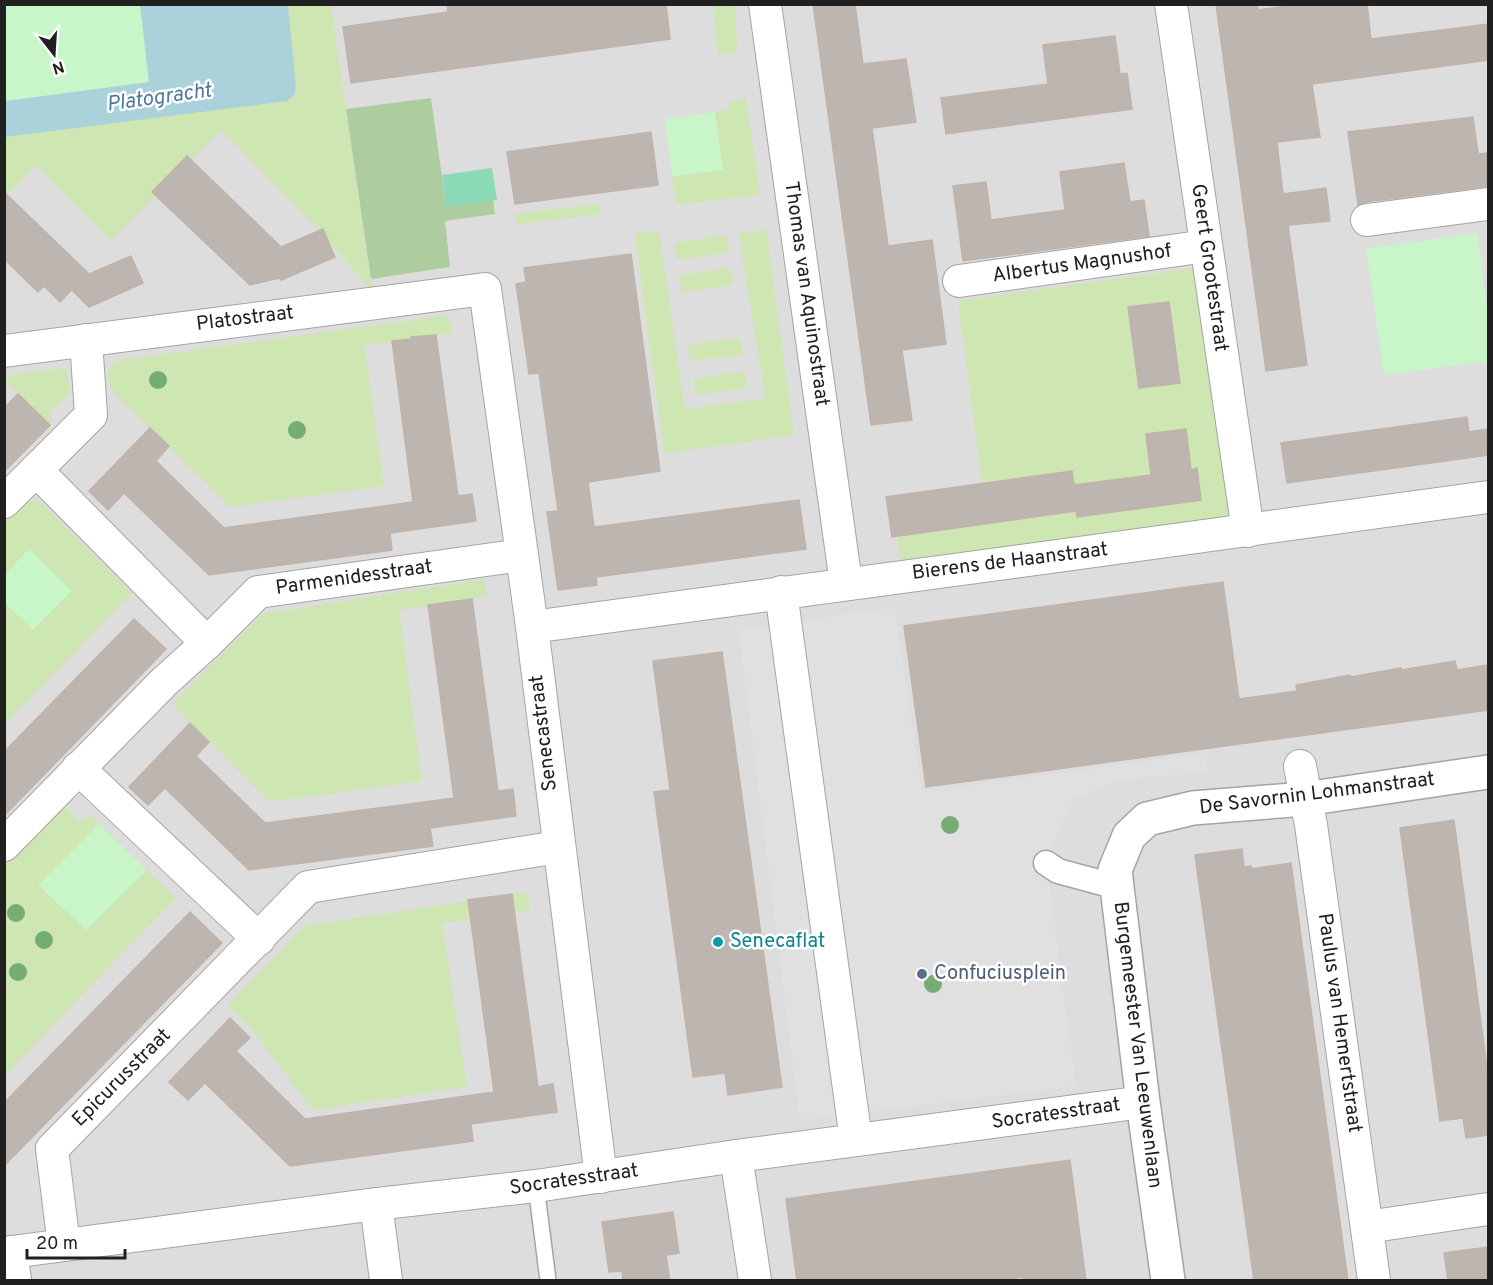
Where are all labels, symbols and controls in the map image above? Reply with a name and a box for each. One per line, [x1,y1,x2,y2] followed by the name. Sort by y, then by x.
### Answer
[24,24,84,84] north arrow
[49,55,66,78] text: N
[105,77,215,119] water label: Platogracht
[777,180,835,408] street label: Thomas van Aquinostraat
[1184,182,1234,354] street label: Geert Grootestraat
[991,239,1174,289] street label: Albertus Magnushof
[195,300,295,338] street label: Platostraat
[911,537,1109,587] street label: Bierens de Haanstraat
[274,554,434,602] street label: Parmenidesstraat
[524,673,564,793] street label: Senecastraat
[1198,767,1436,821] street label: De Savornin Lohmanstraat
[1106,900,1168,1190] street label: Burgemeester Van Leeuwenlaan
[1311,912,1367,1134] street label: Paulus van Hemertstraat
[730,929,825,955] place label: Senecaflat
[711,935,725,949] marker: Senecaflat
[934,961,1066,987] place label: Confuciusplein
[915,967,929,981] marker: Confuciusplein
[67,1023,177,1133] street label: Epicurusstraat
[990,1092,1122,1136] street label: Socratesstraat
[508,1158,640,1202] street label: Socratesstraat
[27,1222,124,1260] scale bar
[36,1233,78,1256] text: 20 m

